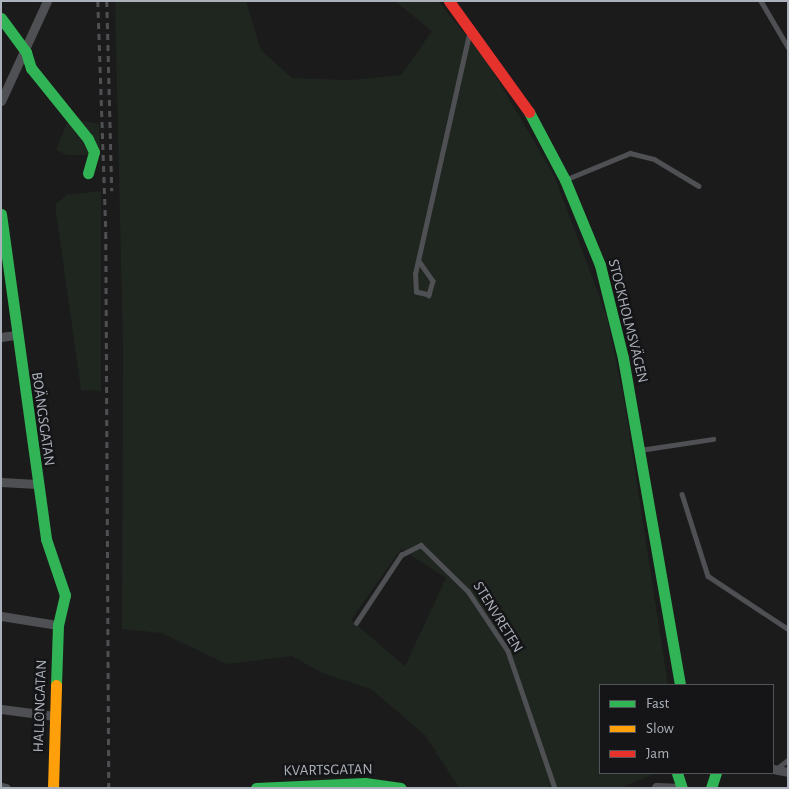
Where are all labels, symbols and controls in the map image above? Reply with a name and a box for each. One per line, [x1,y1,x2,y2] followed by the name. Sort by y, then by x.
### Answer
[604,257,652,385] street label: STOCKHOLMSVÄGEN
[28,371,58,467] street label: BOÄNGSGATAN
[469,578,527,656] street label: STENVRETEN
[29,659,51,753] street label: HALLONGATAN
[599,684,774,774] legend
[646,696,669,711] text: Fast
[646,721,674,736] text: Slow
[646,746,669,761] text: Jam
[283,760,373,780] street label: KVARTSGATAN

